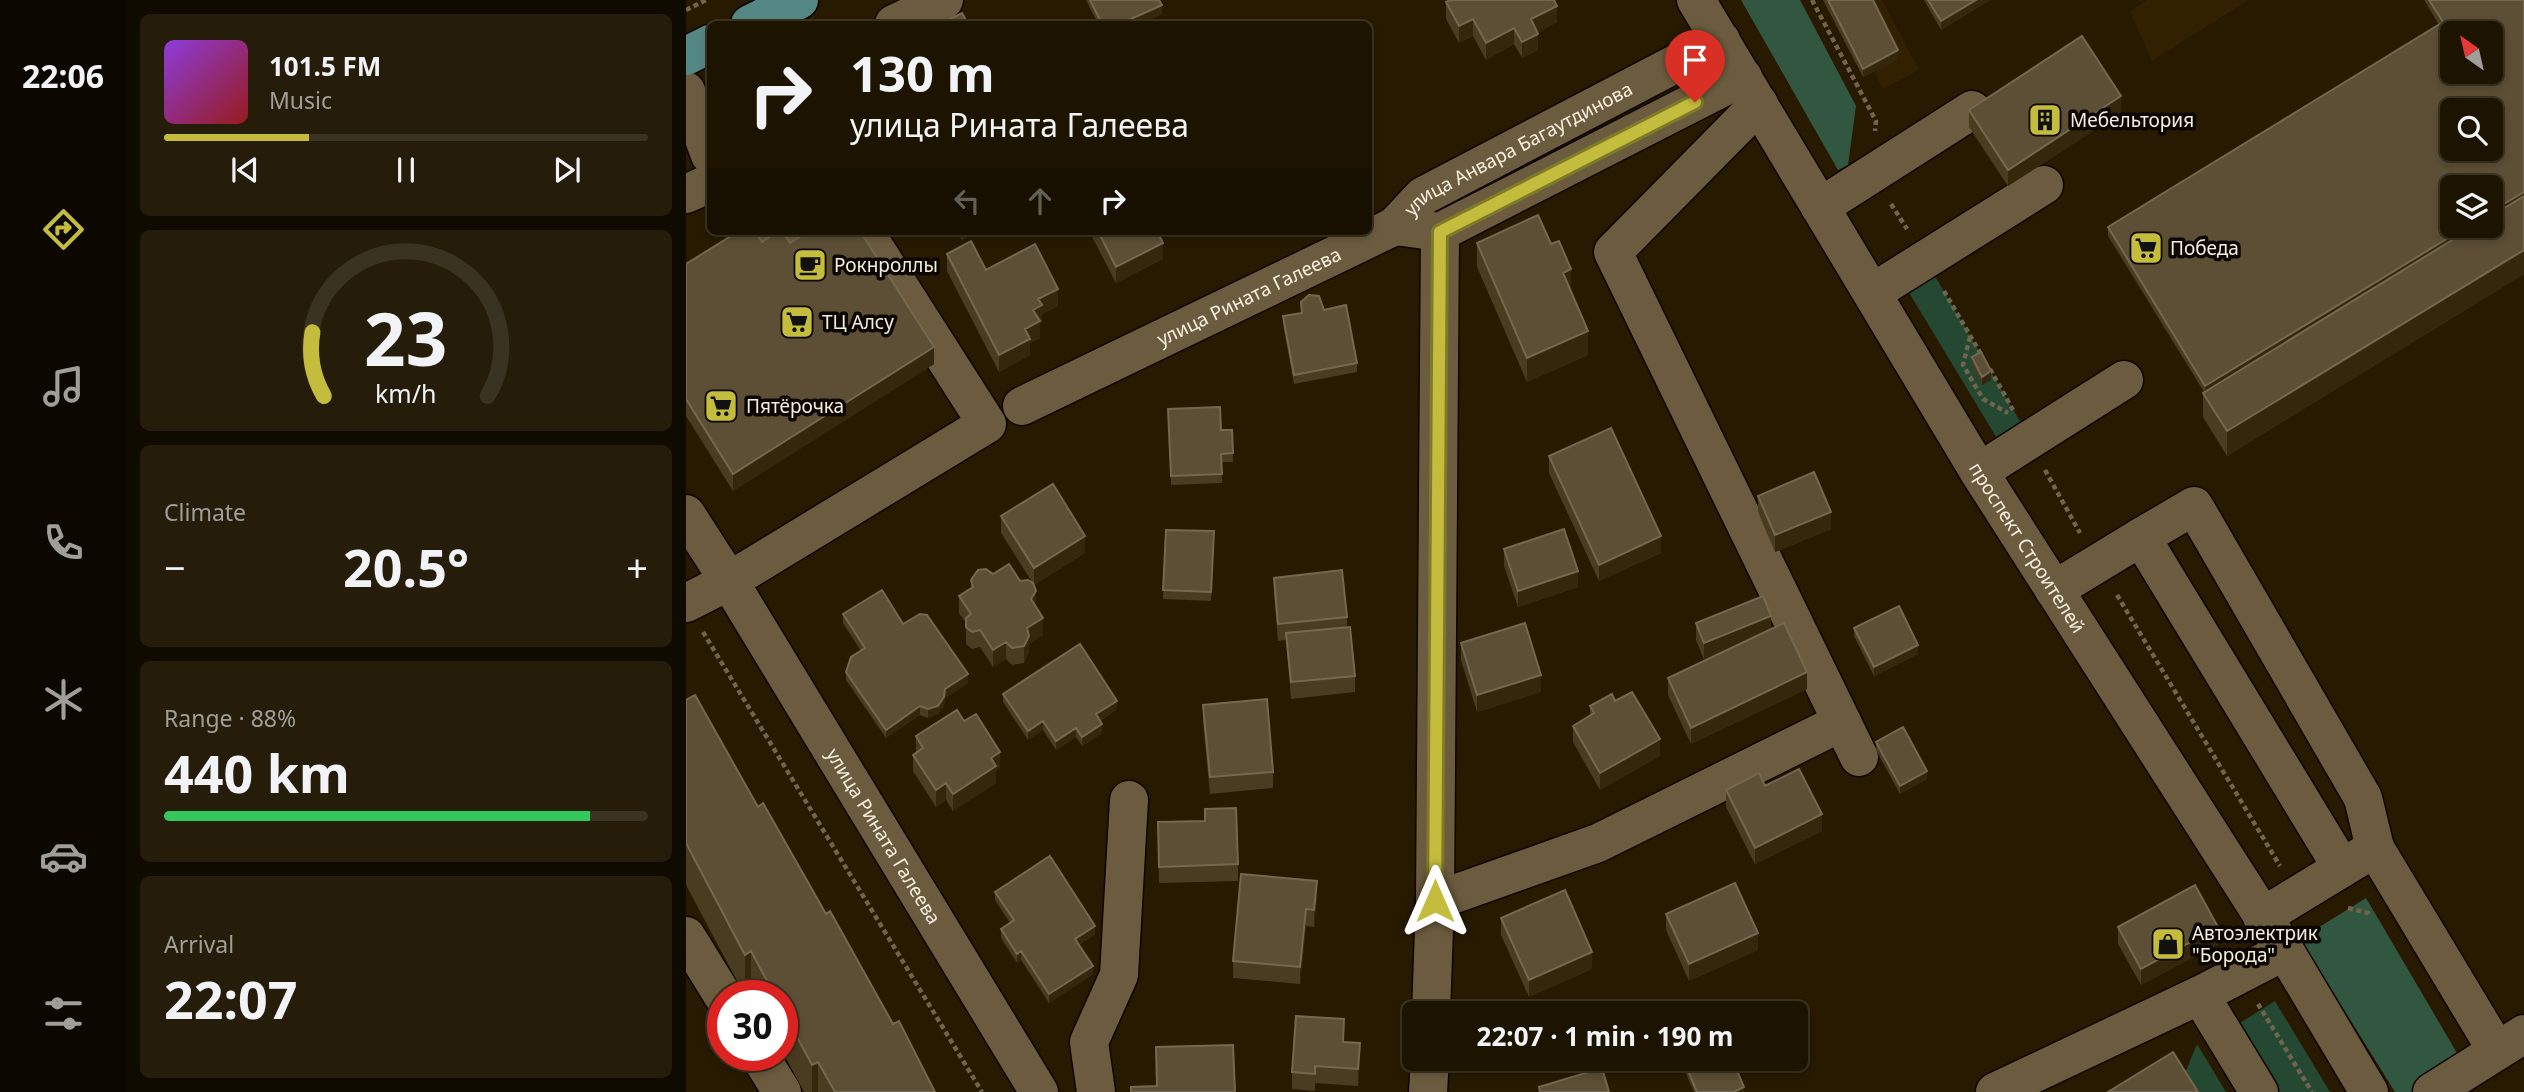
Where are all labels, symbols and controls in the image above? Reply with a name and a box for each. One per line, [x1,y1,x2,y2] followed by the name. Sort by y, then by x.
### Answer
[2440,21,2502,84] north arrow
[2440,21,2503,238] map controls
[1665,30,1725,102] pin
[850,40,995,106] text: 130 m
[1676,41,1714,79] icon: arrive
[269,48,381,84] text: 101.5 FM
[735,49,826,140] icon: right
[22,54,104,97] text: 22:06
[1398,76,1637,221] street label: улица Анвара Багаутдинова
[269,84,332,116] text: Music
[2440,98,2503,161] button: search
[2026,101,2064,139] building icon: Мебельтория
[850,103,1189,146] text: улица Рината Галеева
[2070,107,2194,133] place label: Мебельтория
[226,151,264,189] icon: previous
[387,151,425,189] icon: pause
[548,151,586,189] icon: next
[2440,175,2503,238] button: layers
[948,182,986,220] icon: left
[1021,182,1059,220] icon: ahead
[1094,182,1132,220] icon: right
[39,205,88,254] icon: directions
[2127,229,2165,267] supermarket icon: Победа
[2170,235,2239,261] place label: Победа
[1153,241,1345,352] street label: улица Рината Галеева
[791,246,829,284] cafe icon: Рокнроллы
[834,252,938,278] place label: Рокнроллы
[364,289,448,388] text: 23
[778,303,816,341] supermarket icon: ТЦ Алсу
[822,309,894,335] place label: ТЦ Алсу
[39,362,88,411] icon: music
[375,376,437,410] text: km/h
[702,387,740,425] supermarket icon: Пятёрочка
[746,393,844,419] place label: Пятёрочка
[1963,457,2092,638] street label: проспект Строителей
[164,496,246,528] text: Climate
[39,518,88,567] icon: phone
[343,531,469,602] text: 20.5°
[164,541,186,593] text: −
[626,541,648,593] text: +
[39,675,88,724] icon: climate
[164,702,296,734] text: Range · 88%
[164,737,350,808] text: 440 km
[820,743,947,929] street label: улица Рината Галеева
[39,832,88,881] icon: car
[1398,864,1472,938] position arrow
[2192,920,2318,968] place label: Автоэлектрик "Борода"
[2149,925,2187,963] shop icon: Автоэлектрик "Борода"
[164,928,234,960] text: Arrival
[164,963,298,1034] text: 22:07
[707,980,798,1071] speed limit sign: 30
[39,989,88,1038] icon: filters
[1477,1018,1733,1054] text: 22:07 · 1 min · 190 m

